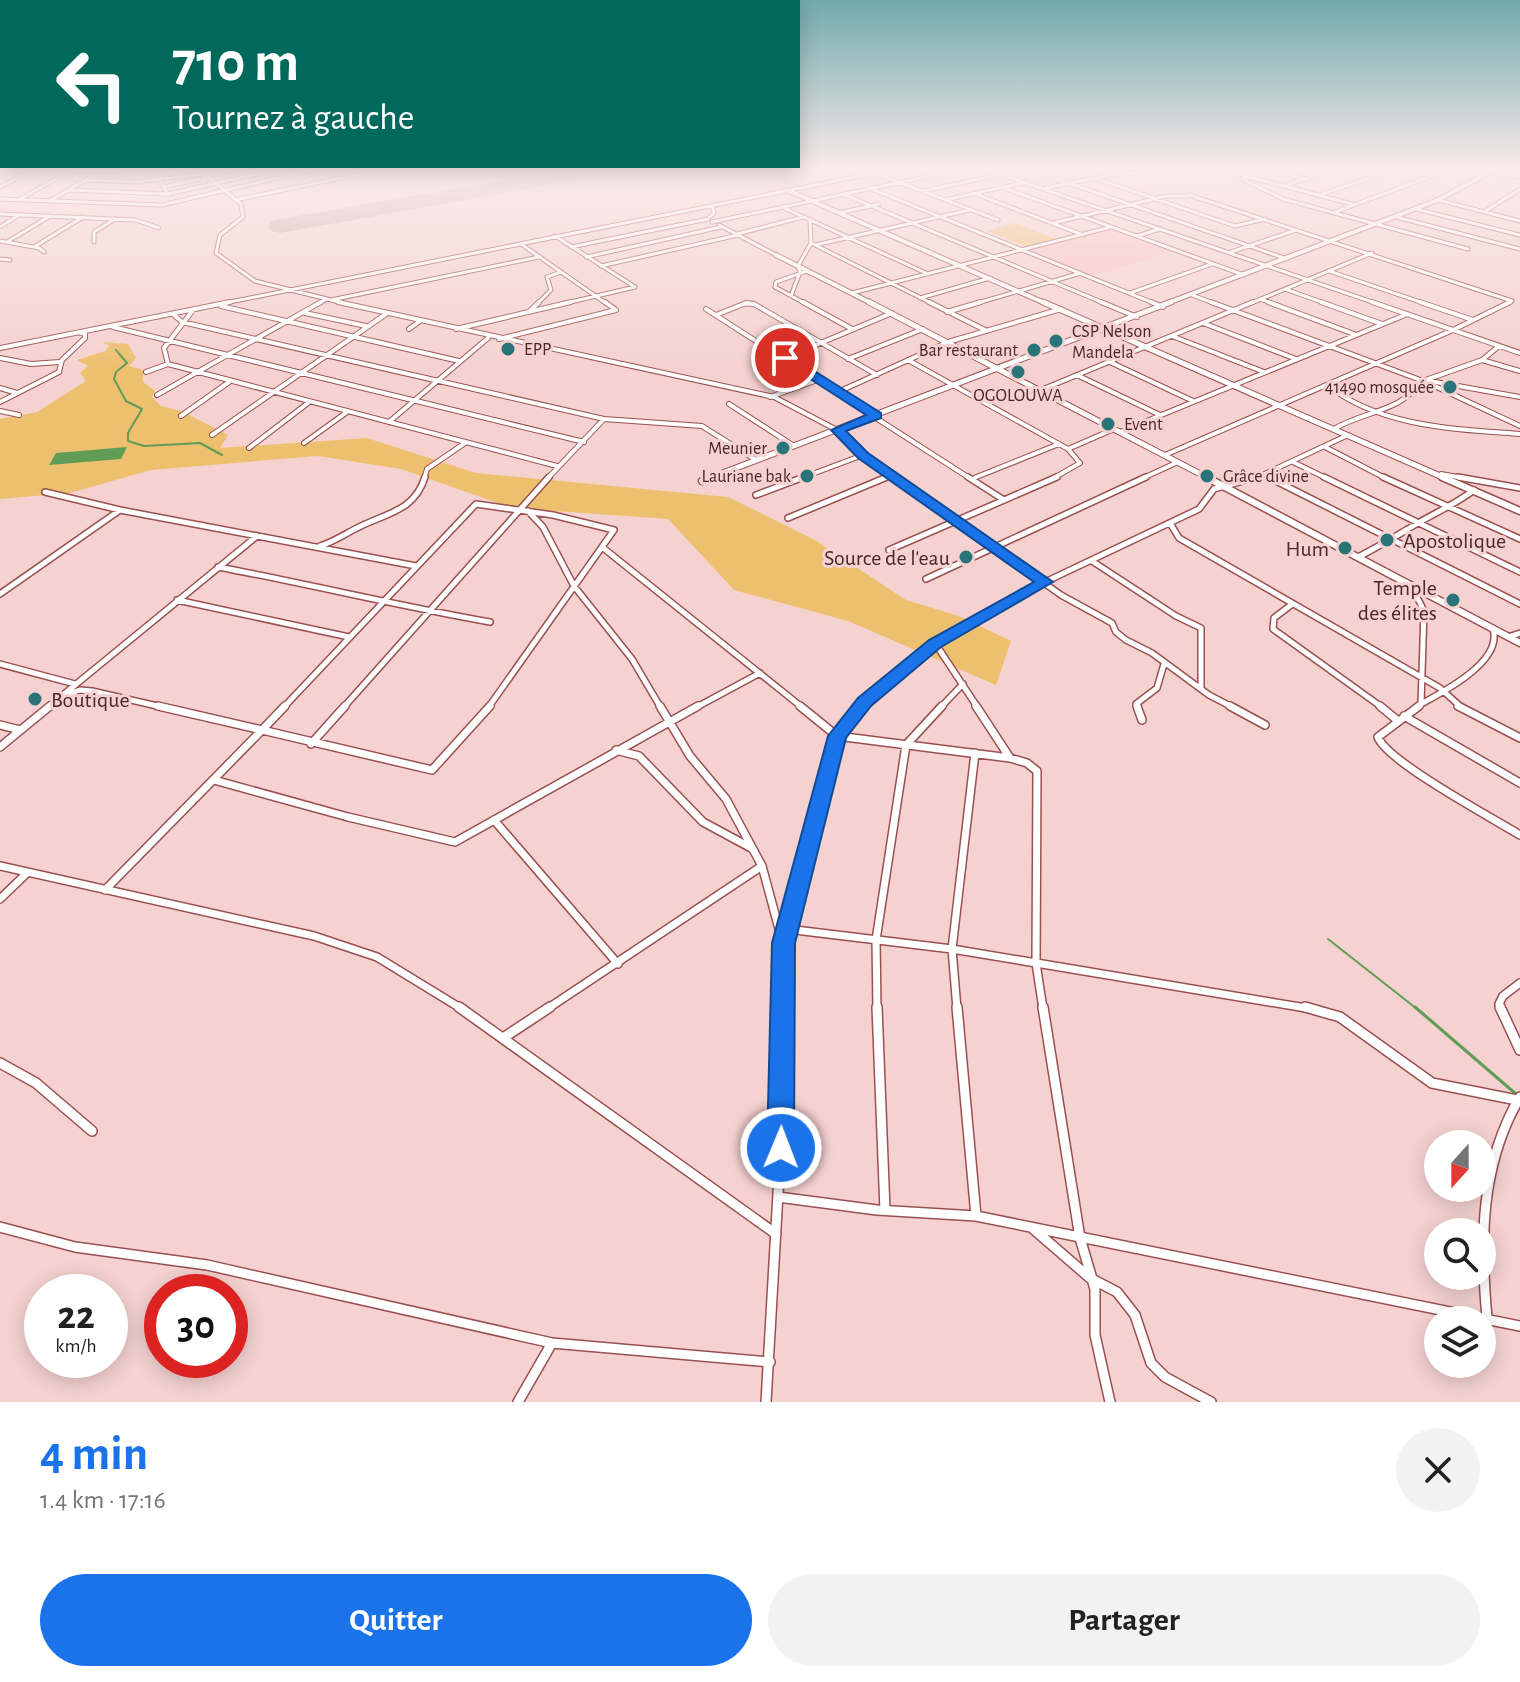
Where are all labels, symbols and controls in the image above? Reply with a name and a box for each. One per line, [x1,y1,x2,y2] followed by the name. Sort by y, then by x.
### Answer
[40,32,144,136] icon: left
[172,35,299,91] text: 710 m
[172,100,414,136] text: Tournez à gauche
[1072,323,1151,362] place label: CSP Nelson Mandela
[751,324,819,392] pin
[1047,332,1065,350] marker: CSP Nelson Mandela
[763,336,807,380] icon: arrive
[499,340,517,358] marker: EPP
[524,341,551,359] place label: EPP
[1025,341,1043,359] marker: Bar restaurant
[919,342,1018,360] place label: Bar restaurant
[1009,363,1027,381] marker: OGOLOUWA
[1441,378,1459,396] marker: 41490 mosquée
[1325,379,1434,397] place label: 41490 mosquée
[973,387,1063,405] place label: OGOLOUWA
[1099,415,1117,433] marker: Event
[1124,416,1163,434] place label: Event
[774,439,792,457] marker: Meunier
[708,440,767,458] place label: Meunier
[798,467,816,485] marker: Lauriane bak
[1198,467,1216,485] marker: Grâce divine
[702,468,792,486] place label: Lauriane bak
[1223,468,1309,486] place label: Grâce divine
[1403,530,1506,552] place label: Apostolique
[1378,531,1396,549] marker: Apostolique
[1286,538,1329,560] place label: Hum
[1336,539,1354,557] marker: Hum
[824,547,950,569] place label: Source de l'eau
[957,548,975,566] marker: Source de l'eau
[1358,577,1437,624] place label: Temple des élites
[1444,591,1462,609] marker: Temple des élites
[51,689,130,711] place label: Boutique
[26,690,44,708] marker: Boutique
[739,1106,823,1190] position arrow
[1424,1130,1496,1202] north arrow
[1424,1130,1496,1378] map controls
[1424,1218,1496,1290] button: search
[144,1274,248,1378] speed limit sign: 30
[57,1296,95,1336] text: 22
[1424,1306,1496,1378] button: layers
[55,1336,97,1356] text: km/h
[1396,1428,1480,1512] button: close
[40,1431,148,1479] text: 4 min
[40,1487,166,1513] text: 1.4 km · 17:16
[40,1574,752,1666] button: Quitter
[768,1574,1480,1666] button: Partager

